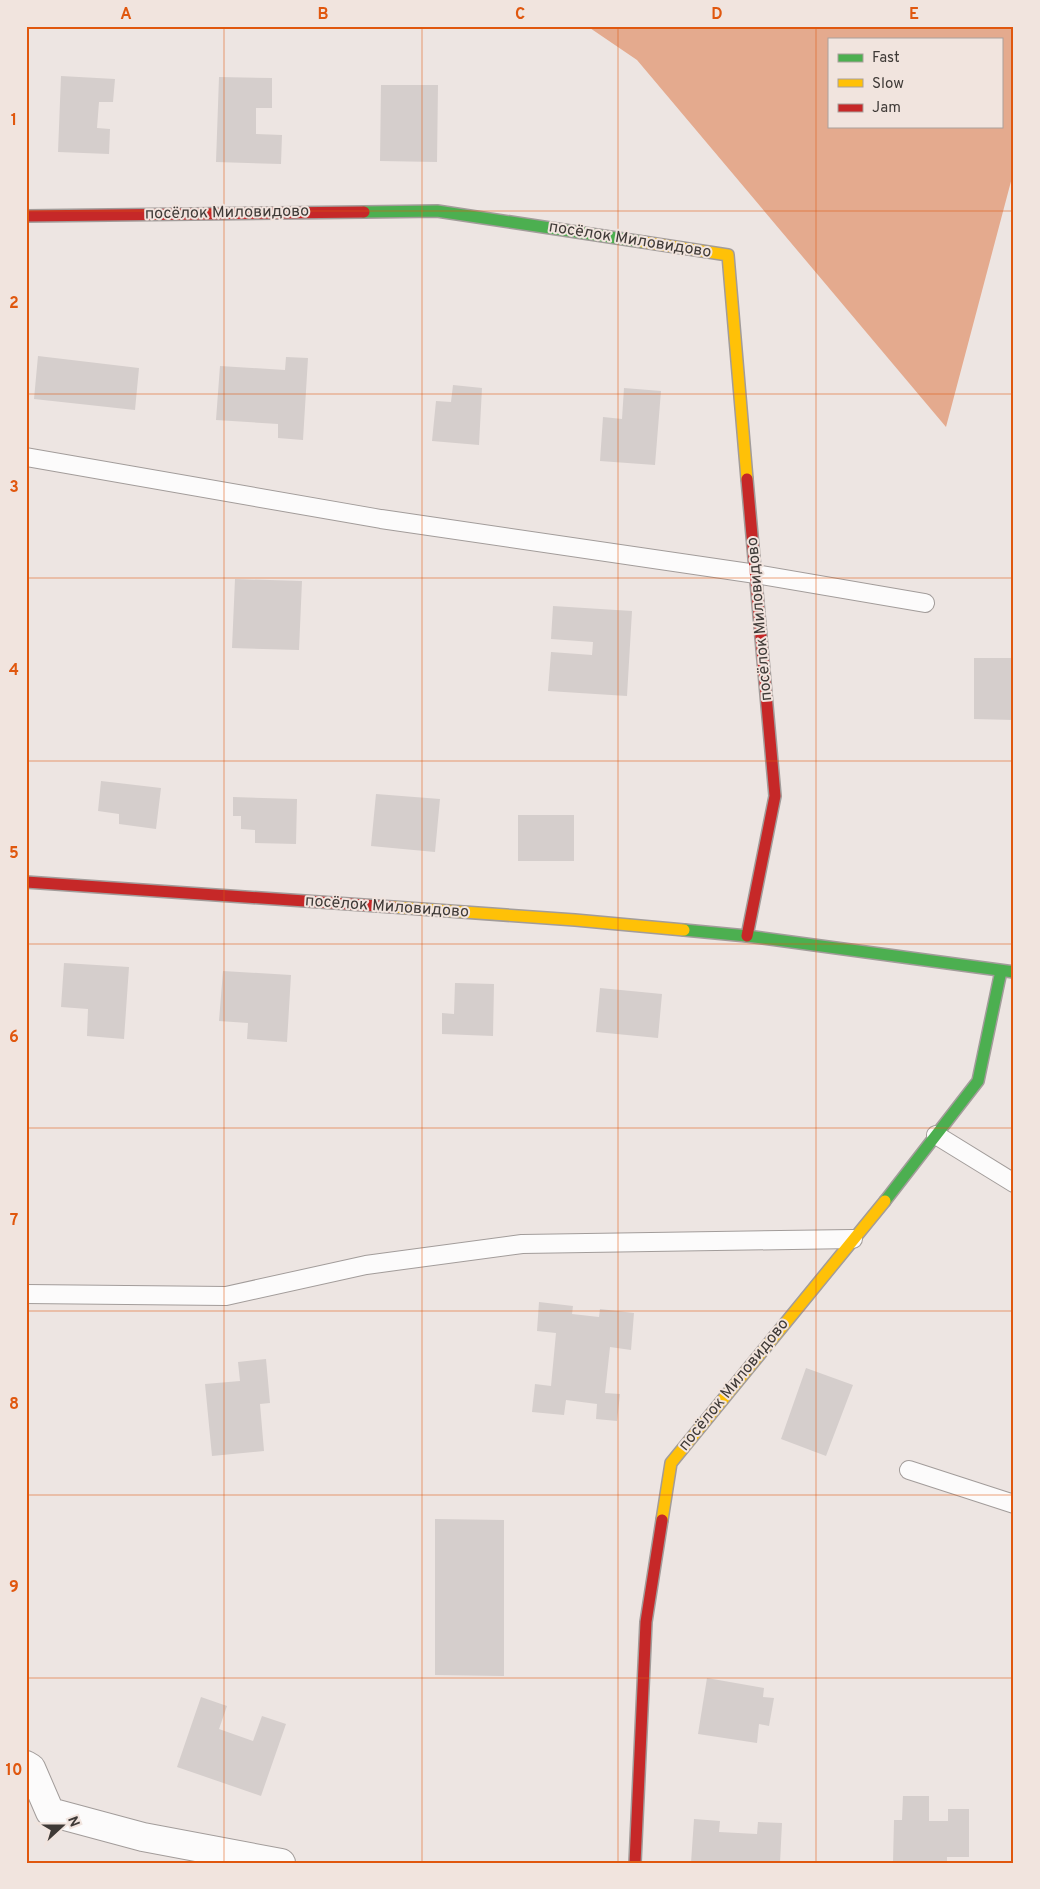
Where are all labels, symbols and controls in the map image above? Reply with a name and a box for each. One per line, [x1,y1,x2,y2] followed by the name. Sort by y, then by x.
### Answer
[120,5,132,25] text: A
[317,5,329,25] text: B
[515,5,525,25] text: C
[711,5,723,25] text: D
[909,5,919,25] text: E
[828,38,1002,128] legend
[872,49,900,68] text: Fast
[872,75,904,94] text: Slow
[872,99,901,118] text: Jam
[11,111,17,131] text: 1
[145,202,309,224] street label: посёлок Миловидово
[547,217,713,263] street label: посёлок Миловидово
[9,294,19,314] text: 2
[9,478,19,498] text: 3
[743,536,777,702] street label: посёлок Миловидово
[9,661,19,681] text: 4
[9,844,19,864] text: 5
[304,891,470,923] street label: посёлок Миловидово
[9,1028,19,1048] text: 6
[10,1211,18,1231] text: 7
[675,1315,794,1455] street label: посёлок Миловидово
[9,1395,19,1415] text: 8
[9,1578,19,1598] text: 9
[6,1761,22,1781] text: 10
[38,1802,88,1852] north arrow
[63,1814,82,1830] text: N

